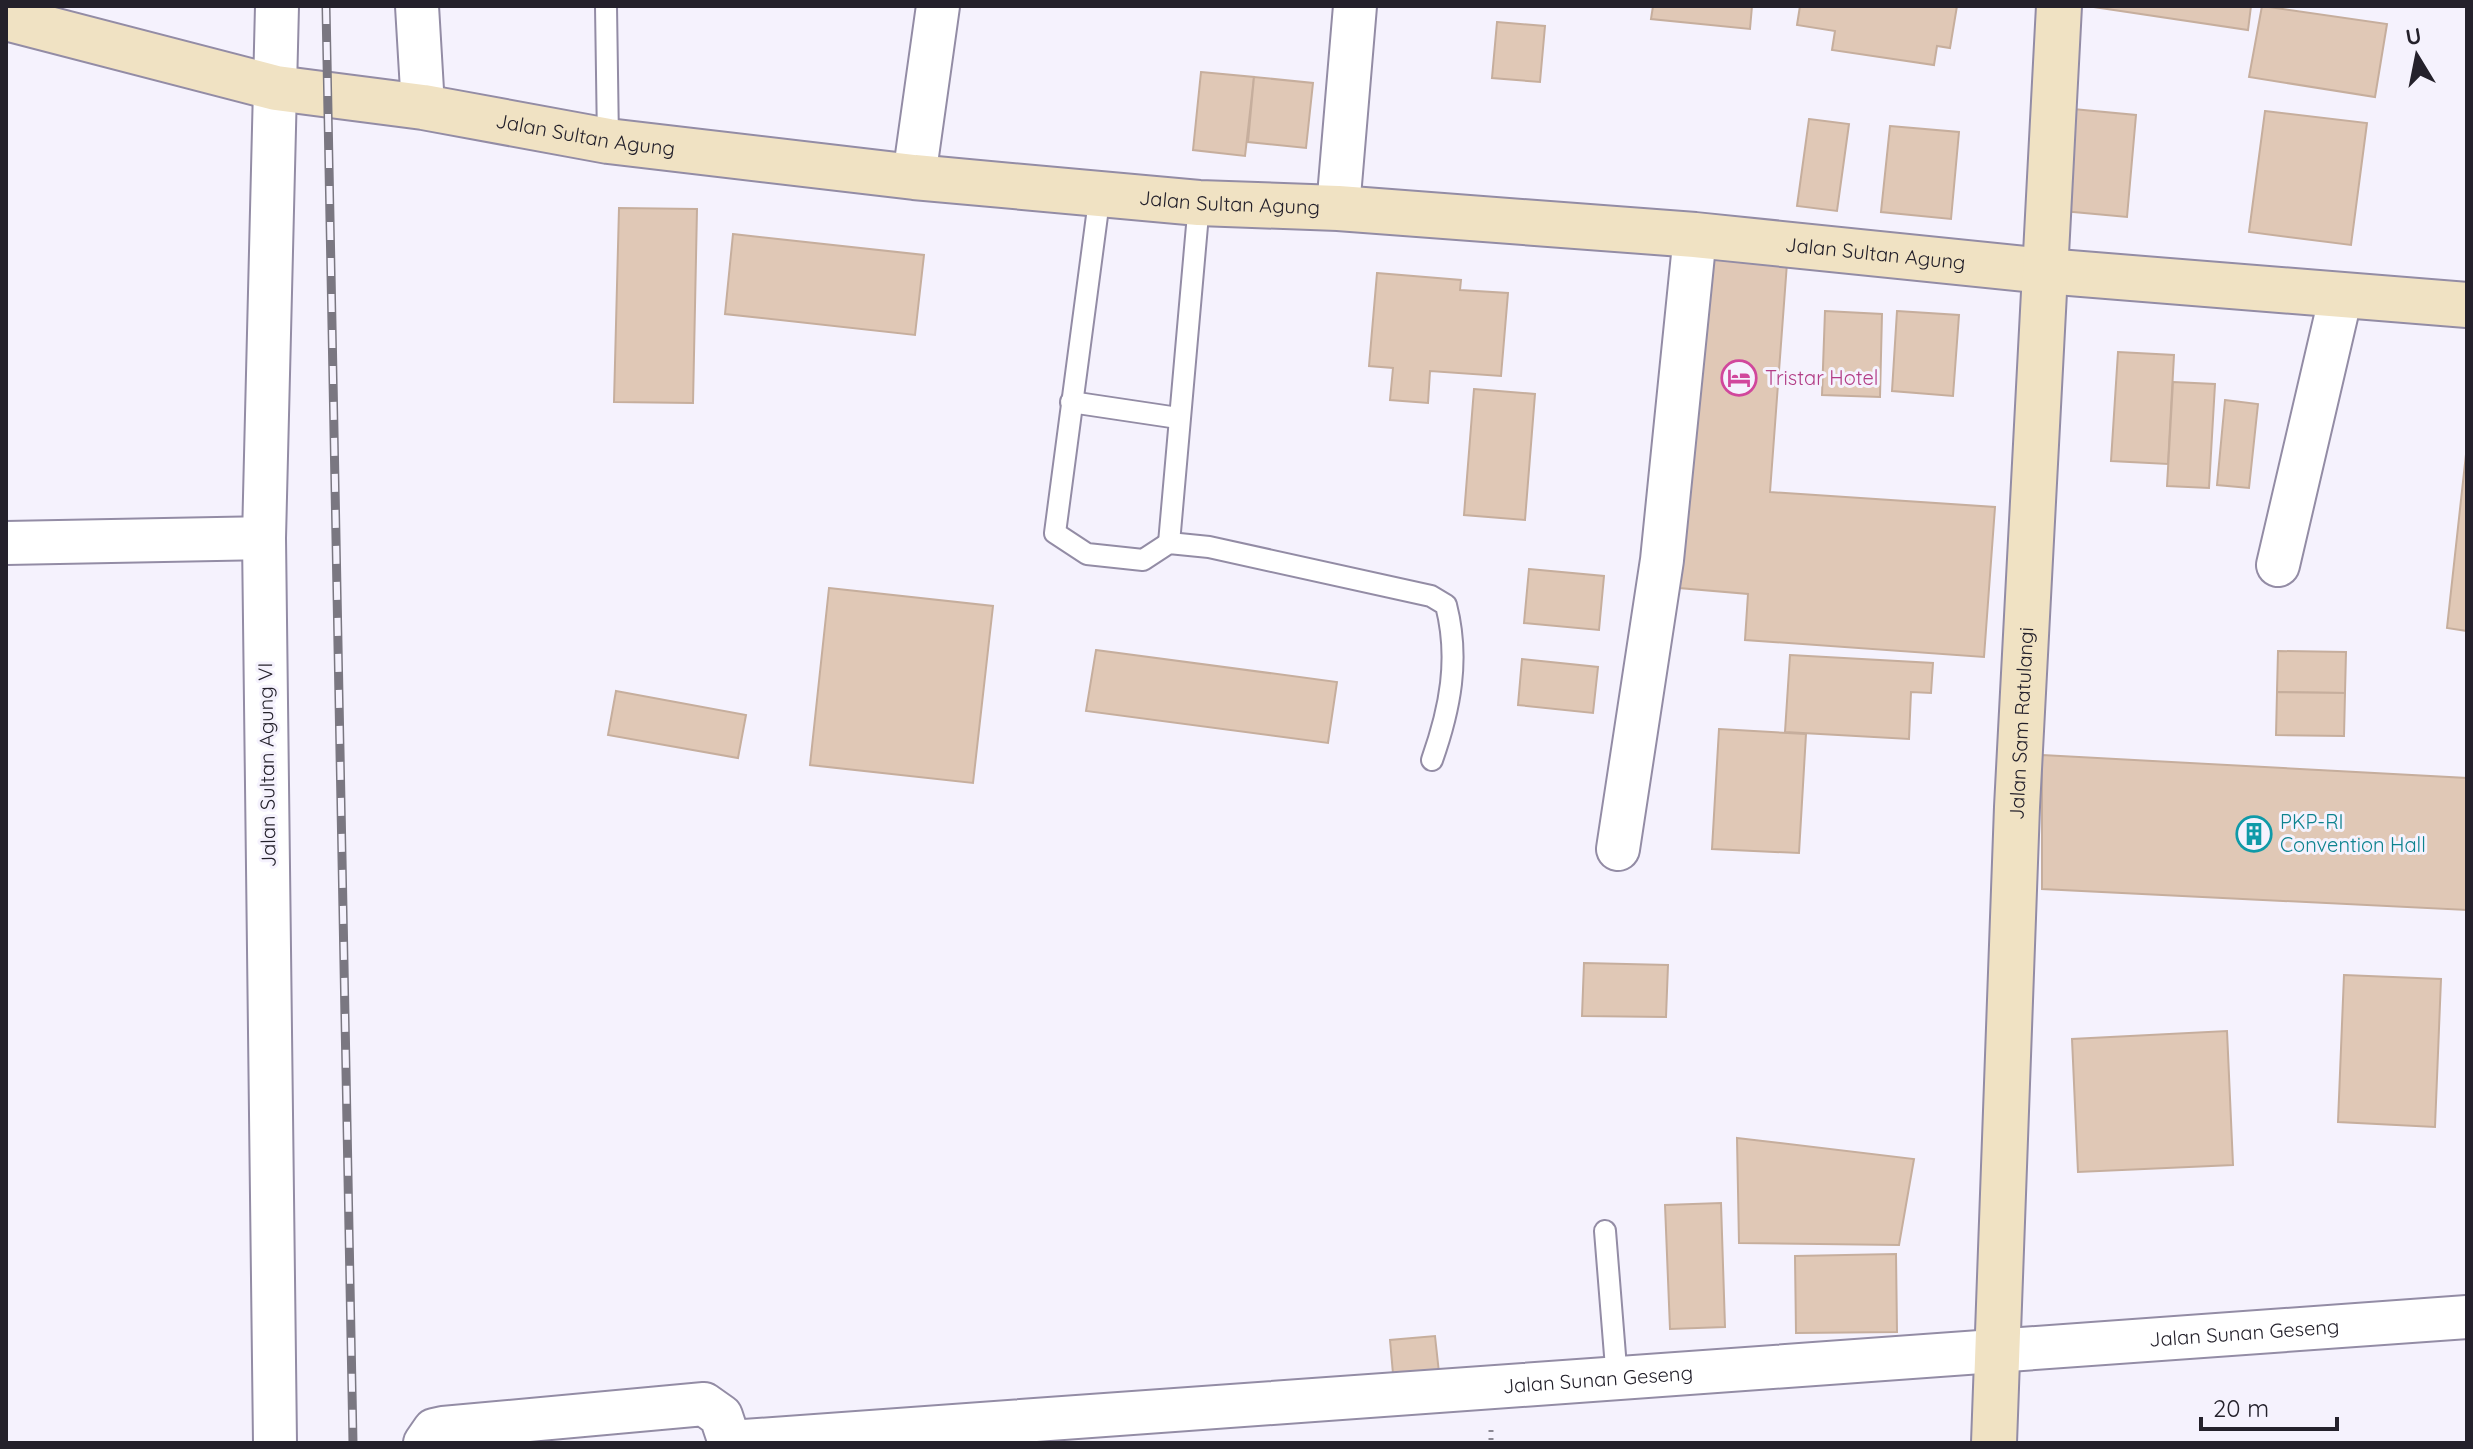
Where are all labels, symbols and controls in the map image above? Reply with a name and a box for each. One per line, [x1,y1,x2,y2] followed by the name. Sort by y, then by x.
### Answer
[2377,16,2457,96] north arrow
[2403,21,2424,51] text: U
[494,108,676,161] street label: Jalan Sultan Agung
[1138,185,1320,219] street label: Jalan Sultan Agung
[1784,231,1967,275] street label: Jalan Sultan Agung
[1720,359,1758,397] hotel icon: Tristar Hotel
[1765,365,1878,390] place label: Tristar Hotel
[2004,626,2038,820] street label: Jalan Sam Ratulangi
[252,662,281,868] street label: Jalan Sultan Agung VI
[2280,809,2426,857] place label: PKP-RI Convention Hall
[2235,815,2273,853] building icon: PKP-RI Convention Hall
[2148,1313,2340,1352] street label: Jalan Sunan Geseng
[1502,1360,1694,1398] street label: Jalan Sunan Geseng
[2201,1381,2337,1431] scale bar
[2213,1393,2269,1423] text: 20 m

